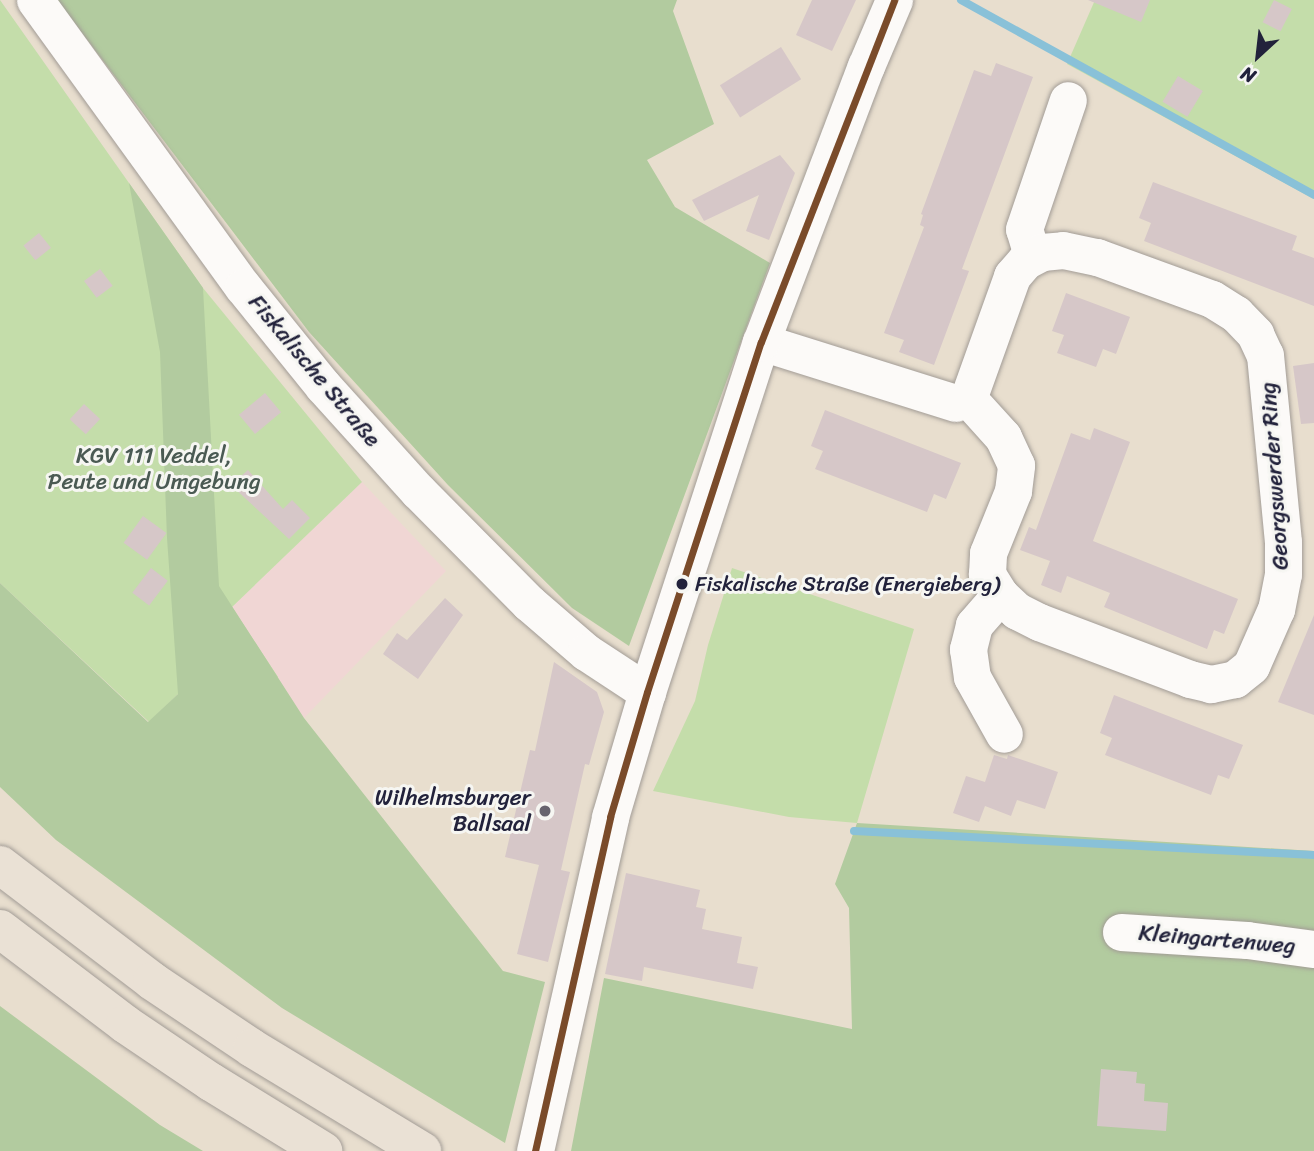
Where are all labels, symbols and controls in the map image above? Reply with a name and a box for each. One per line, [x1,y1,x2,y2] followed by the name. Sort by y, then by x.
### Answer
[1223,21,1293,91] north arrow
[1235,57,1262,93] text: N
[242,289,386,453] street label: Fiskalische Straße
[1255,381,1295,571] street label: Georgswerder Ring
[47,442,261,496] park label: KGV 111 Veddel, Peute und Umgebung
[695,571,1000,597] place label: Fiskalische Straße (Energieberg)
[675,577,689,591] marker: Fiskalische Straße (Energieberg)
[375,784,531,838] place label: Wilhelmsburger Ballsaal
[537,803,553,819] marker: Wilhelmsburger Ballsaal
[1137,919,1297,961] street label: Kleingartenweg

